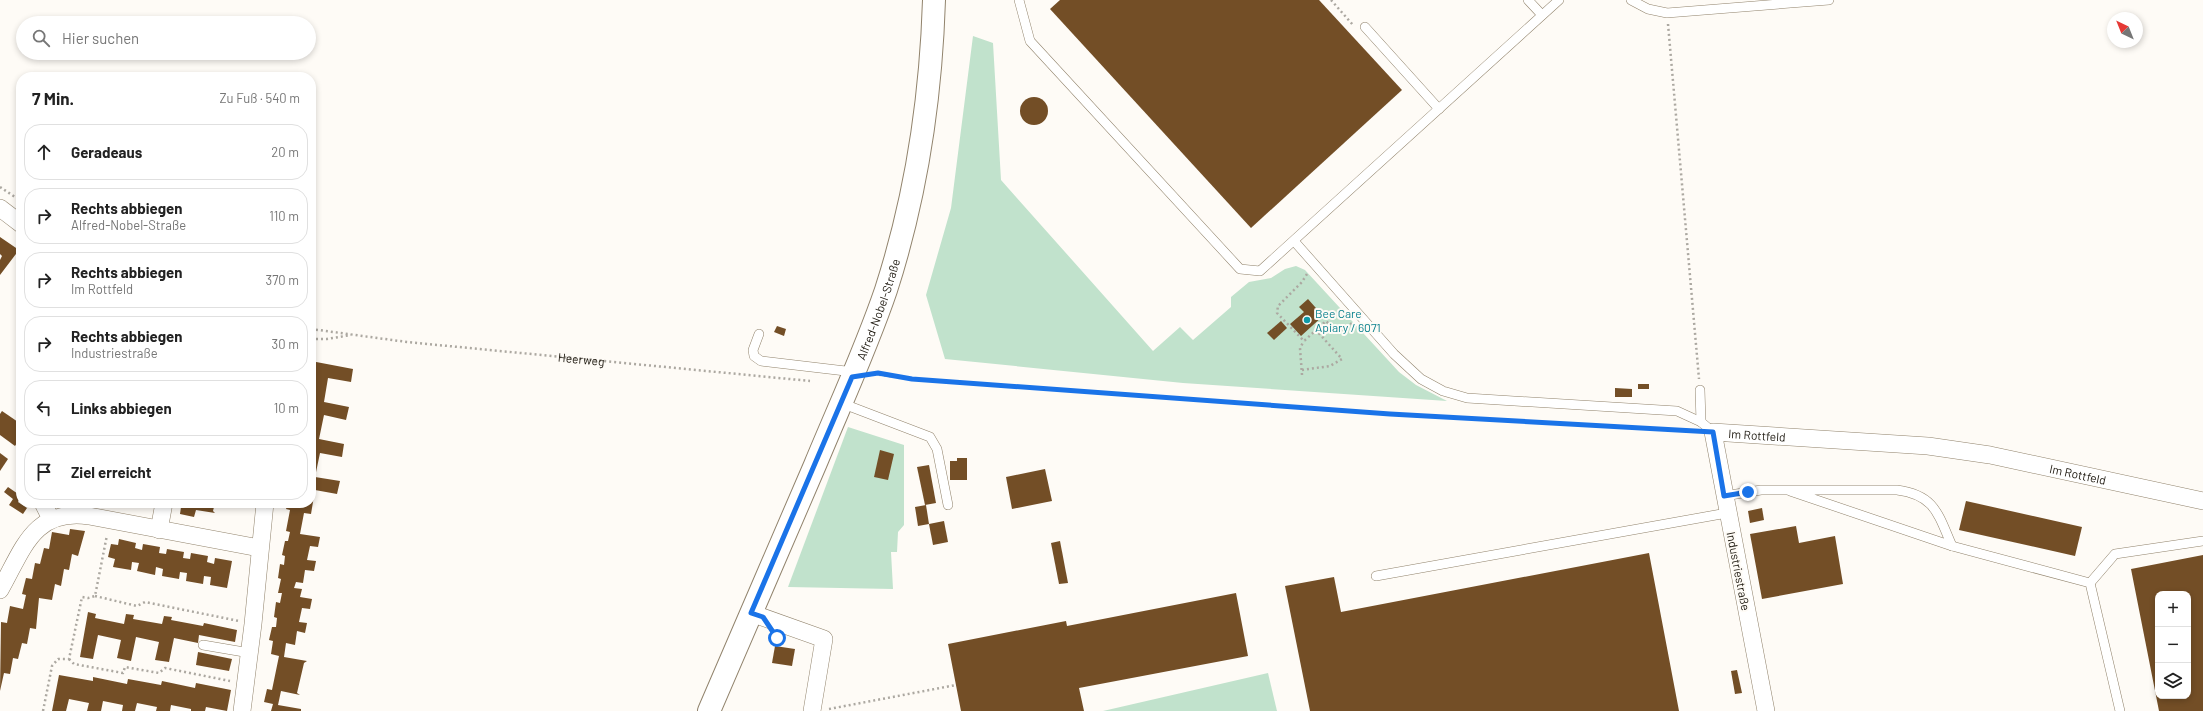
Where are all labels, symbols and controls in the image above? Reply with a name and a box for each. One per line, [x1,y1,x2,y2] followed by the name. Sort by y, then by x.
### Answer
[2107,12,2143,48] north arrow
[16,16,316,60] search box
[30,27,52,49] icon: search
[62,29,139,47] text: Hier suchen
[32,88,74,108] text: 7 Min.
[219,90,300,106] text: Zu Fuß · 540 m
[33,141,55,163] icon: ahead
[71,143,142,161] text: Geradeaus
[271,144,299,160] text: 20 m
[71,199,182,217] text: Rechts abbiegen
[33,205,55,227] icon: right
[269,208,299,224] text: 110 m
[71,217,186,233] text: Alfred-Nobel-Straße
[853,257,902,362] street label: Alfred-Nobel-Straße
[71,263,182,281] text: Rechts abbiegen
[33,269,55,291] icon: right
[265,272,299,288] text: 370 m
[71,281,133,297] text: Im Rottfeld
[1315,306,1381,334] place label: Bee Care Apiary / 6071
[1302,315,1312,325] marker: Bee Care Apiary / 6071
[71,327,182,345] text: Rechts abbiegen
[33,333,55,355] icon: right
[272,336,299,352] text: 30 m
[71,345,158,361] text: Industriestraße
[557,350,605,368] street label: Heerweg
[33,397,55,419] icon: left
[71,399,172,417] text: Links abbiegen
[274,400,299,416] text: 10 m
[1728,426,1786,444] street label: Im Rottfeld
[33,461,55,483] icon: arrive
[2048,461,2107,487] street label: Im Rottfeld
[71,463,152,481] text: Ziel erreicht
[1739,483,1757,501] route end
[1724,530,1754,612] street label: Industriestraße
[2155,591,2191,699] map controls
[2155,591,2191,627] button: +
[2155,627,2191,663] button: −
[768,629,786,647] route start
[2155,663,2191,699] button: layers

